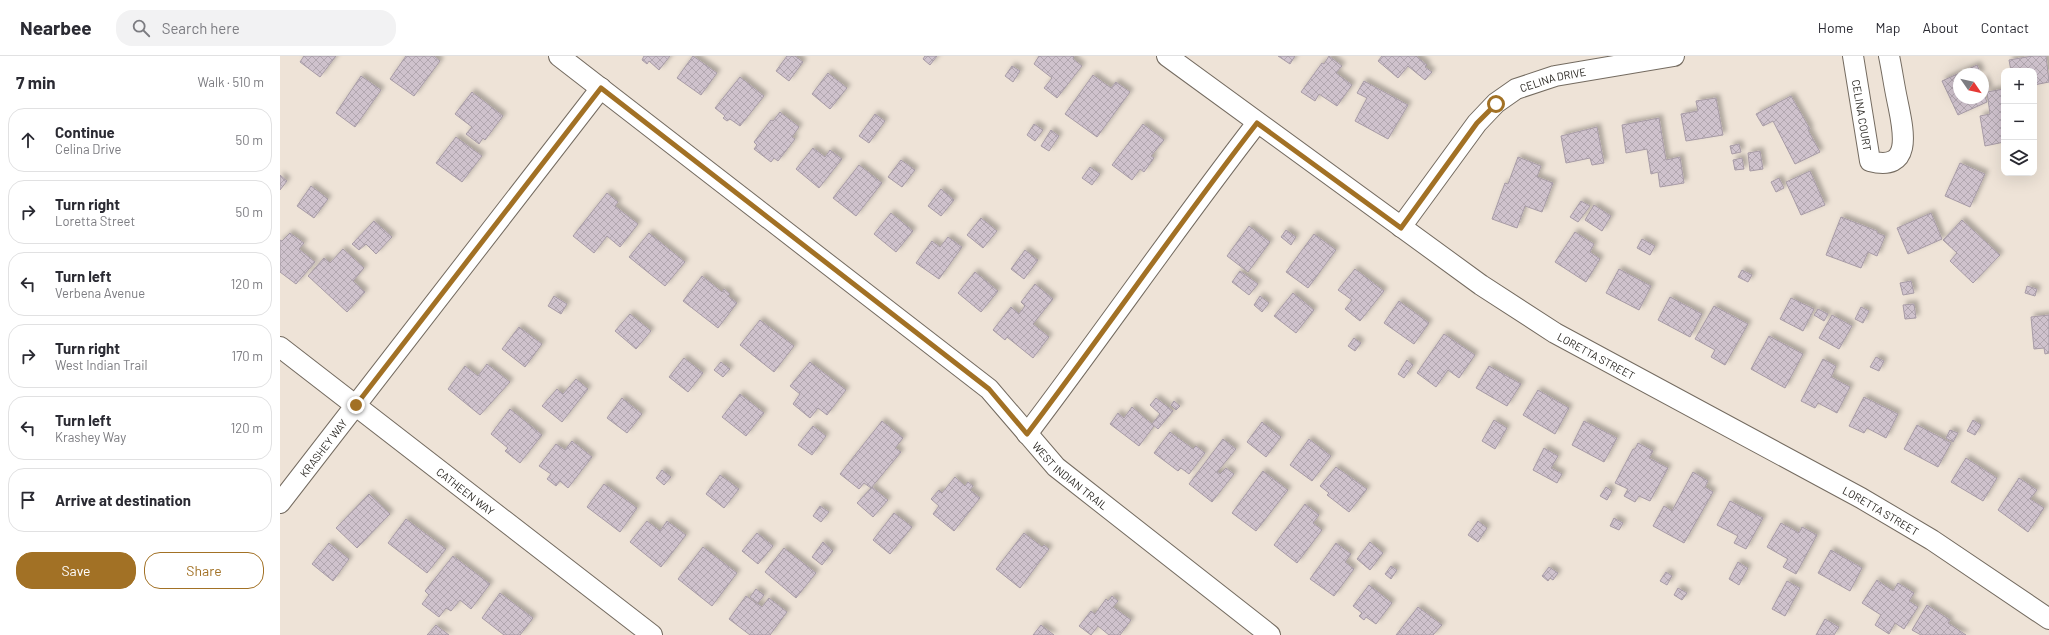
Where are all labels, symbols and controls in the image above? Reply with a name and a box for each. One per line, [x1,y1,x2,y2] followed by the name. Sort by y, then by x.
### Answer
[116,10,396,46] search box
[20,16,92,39] text: Nearbee
[130,17,152,39] icon: search
[162,19,240,37] text: Search here
[1818,19,1854,36] text: Home
[1876,19,1900,36] text: Map
[1922,19,1959,36] text: About
[1981,19,2029,36] text: Contact
[1518,64,1587,94] street label: CELINA DRIVE
[1953,68,1989,104] north arrow
[2001,68,2037,176] map controls
[2001,68,2037,104] button: +
[16,72,56,92] text: 7 min
[198,74,264,90] text: Walk · 510 m
[1850,78,1875,152] street label: CELINA COURT
[1487,95,1505,113] route start
[2001,104,2037,140] button: −
[55,123,115,141] text: Continue
[17,129,39,151] icon: ahead
[236,132,263,148] text: 50 m
[2001,140,2037,176] button: layers
[55,141,121,157] text: Celina Drive
[55,195,120,213] text: Turn right
[17,201,39,223] icon: right
[236,204,263,220] text: 50 m
[55,213,135,229] text: Loretta Street
[55,267,111,285] text: Turn left
[17,273,39,295] icon: left
[231,276,263,292] text: 120 m
[55,285,145,301] text: Verbena Avenue
[1556,329,1637,382] street label: LORETTA STREET
[55,339,120,357] text: Turn right
[17,345,39,367] icon: right
[232,348,263,364] text: 170 m
[55,357,147,373] text: West Indian Trail
[347,396,365,414] route end
[55,411,111,429] text: Turn left
[296,416,349,479] street label: KRASHEY WAY
[17,417,39,439] icon: left
[231,420,263,436] text: 120 m
[55,429,126,445] text: Krashey Way
[1030,439,1111,512] street label: WEST INDIAN TRAIL
[434,464,497,517] street label: CATHEEN WAY
[1841,483,1922,537] street label: LORETTA STREET
[17,489,39,511] icon: arrive
[55,491,191,509] text: Arrive at destination
[16,552,136,589] button: Save
[144,552,264,589] button: Share

